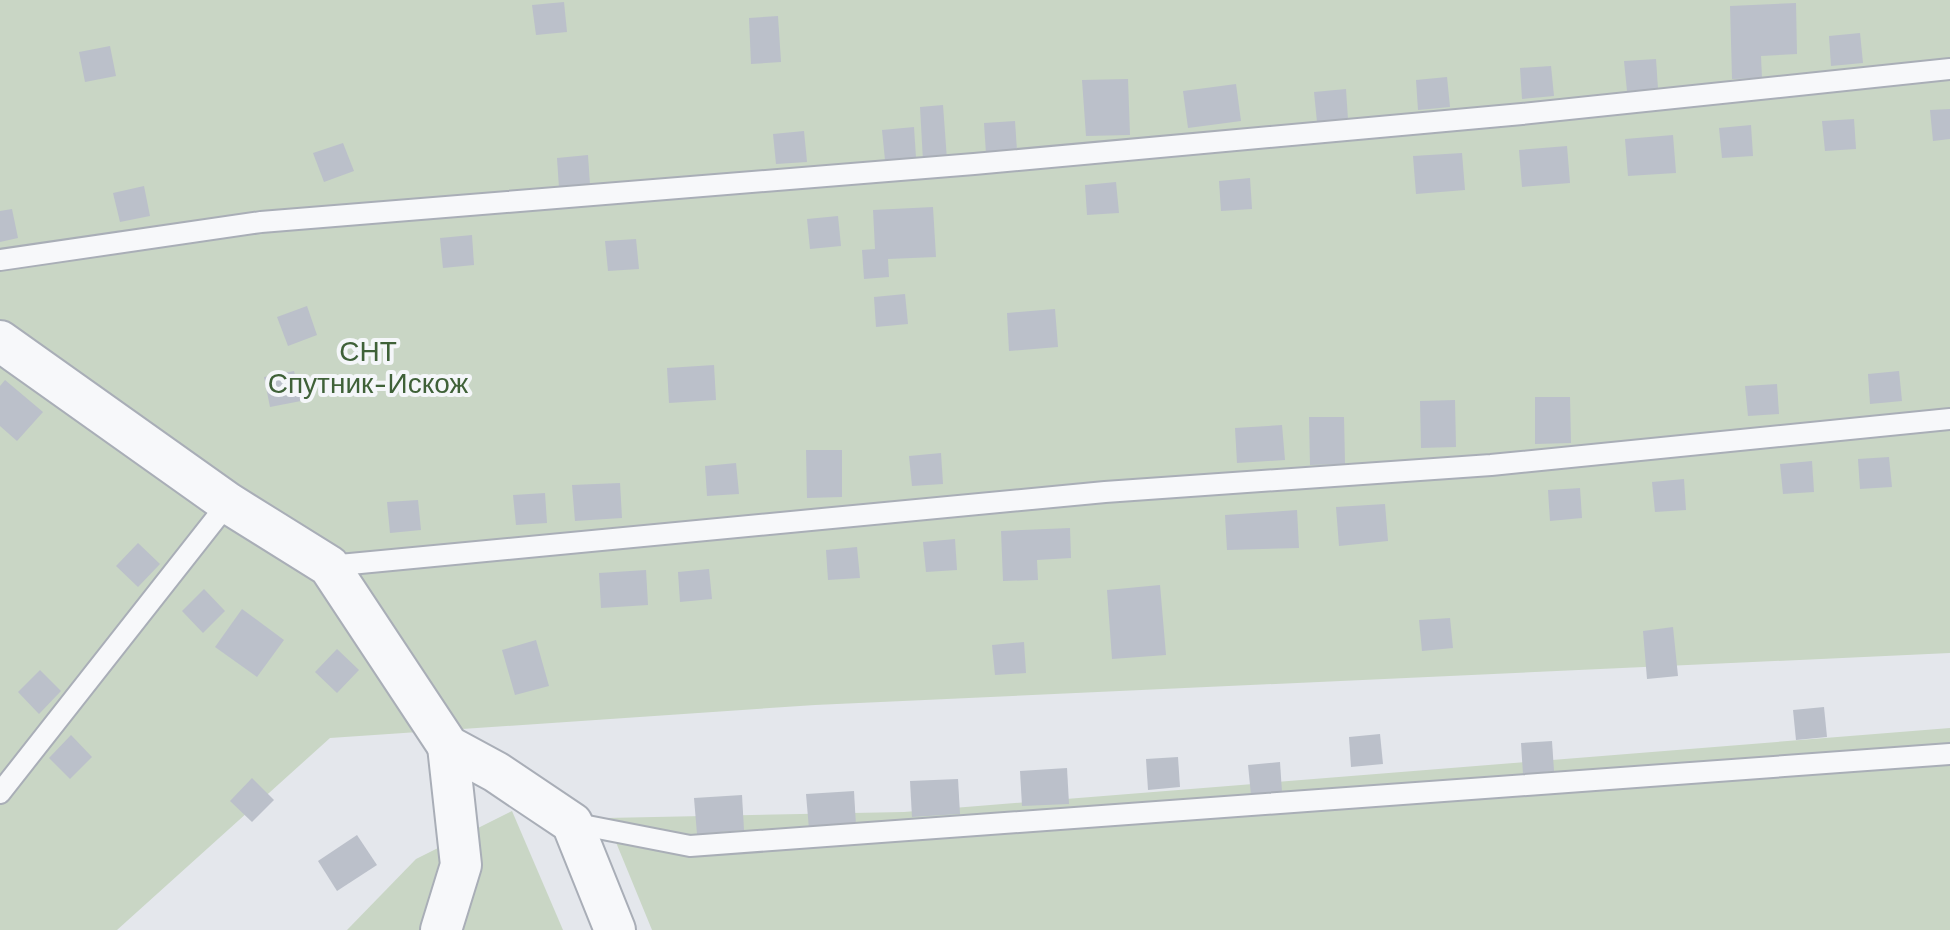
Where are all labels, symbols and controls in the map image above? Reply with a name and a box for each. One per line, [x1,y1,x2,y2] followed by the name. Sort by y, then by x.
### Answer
[268,335,469,400] park label: СНТ Спутник-Искож

